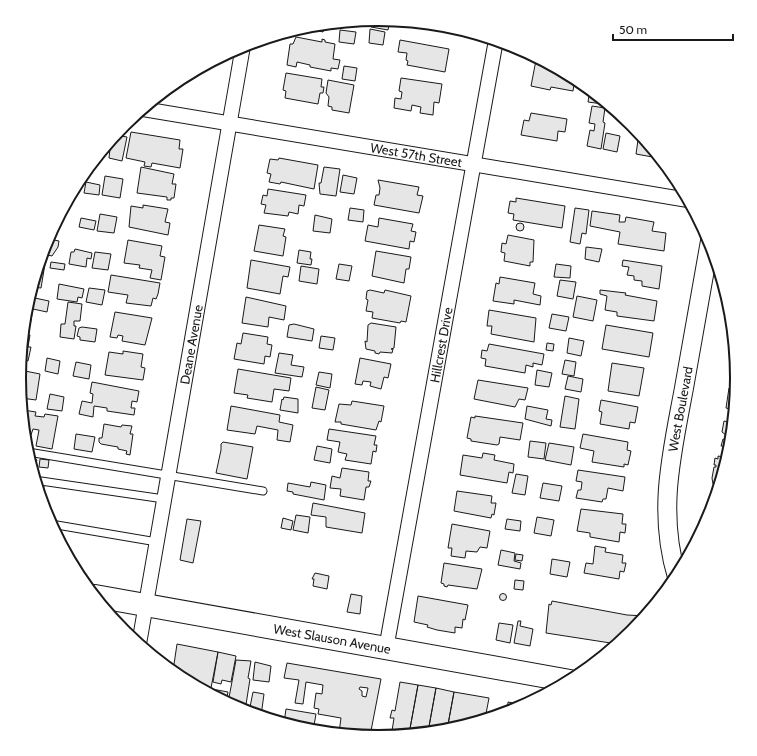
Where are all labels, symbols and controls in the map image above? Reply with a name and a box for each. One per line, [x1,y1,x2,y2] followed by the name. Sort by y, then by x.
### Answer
[613,16,733,42] scale bar
[619,22,647,37] text: 50 m
[369,139,464,170] street label: West 57th Street
[176,303,206,385] street label: Deane Avenue
[426,306,456,384] street label: Hillcrest Drive
[664,365,696,453] street label: West Boulevard
[272,620,392,657] street label: West Slauson Avenue

